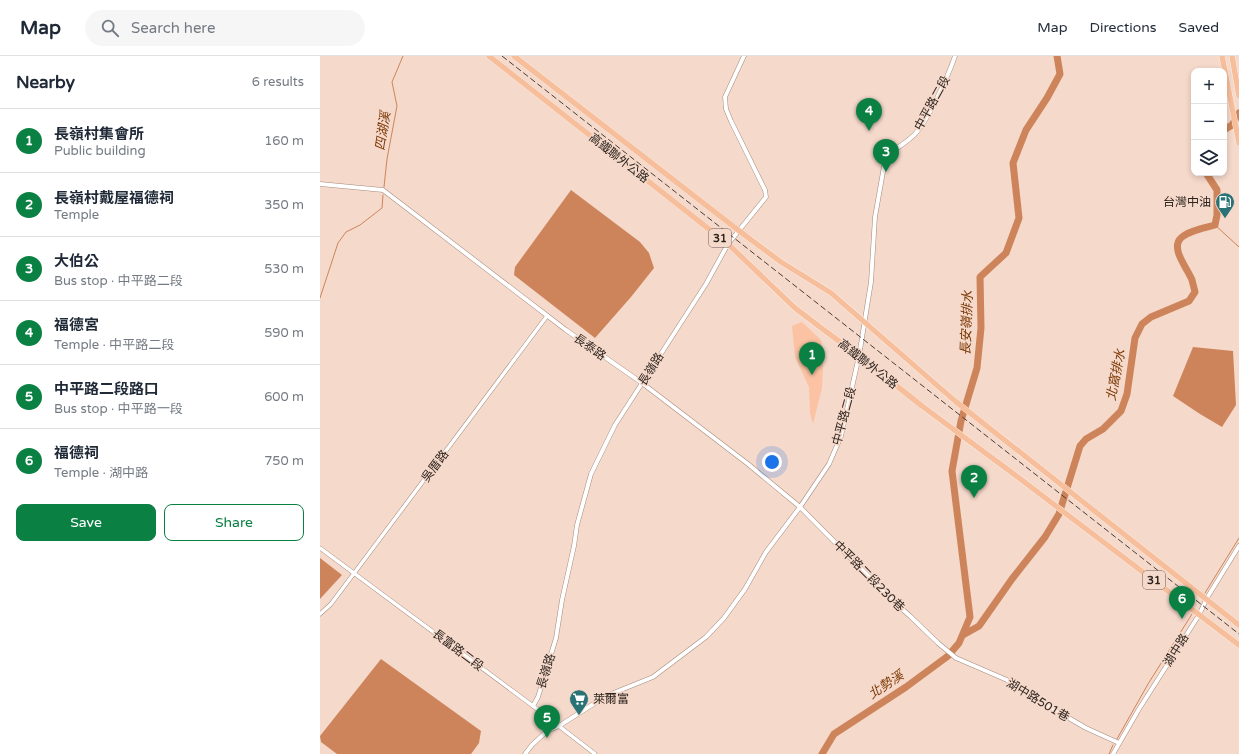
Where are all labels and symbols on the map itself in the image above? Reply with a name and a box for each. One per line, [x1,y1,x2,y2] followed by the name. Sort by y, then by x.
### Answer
[911,73,953,133] street label: 中平路二段
[856,98,882,131] pin: 4
[372,109,394,152] water label: 四湖溪
[586,130,652,186] street label: 高鐵聯外公路
[873,139,899,172] pin: 3
[1214,191,1236,219] fuel station icon: 台灣中油
[1163,195,1211,209] place label: 台灣中油
[709,229,731,247] road number: 31
[958,289,976,356] water label: 長安嶺排水
[571,331,609,363] street label: 長泰路
[835,336,901,392] street label: 高鐵聯外公路
[799,342,825,375] pin: 1
[1103,347,1129,402] water label: 北窩排水
[636,350,666,388] street label: 長嶺路
[829,385,859,447] street label: 中平路二段
[419,447,451,485] street label: 吳厝路
[762,452,782,472] your location
[961,465,987,498] pin: 2
[831,538,907,614] street label: 中平路二段230巷
[1143,571,1165,589] road number: 31
[1169,586,1195,619] pin: 6
[430,626,486,674] street label: 長富路二段
[1161,631,1191,669] street label: 湖中路
[534,652,558,690] street label: 長嶺路
[865,666,908,703] water label: 北勢溪
[1004,676,1072,724] street label: 湖中路501巷
[568,688,590,716] supermarket icon: 萊爾富
[593,692,629,706] place label: 萊爾富
[534,705,560,738] pin: 5

